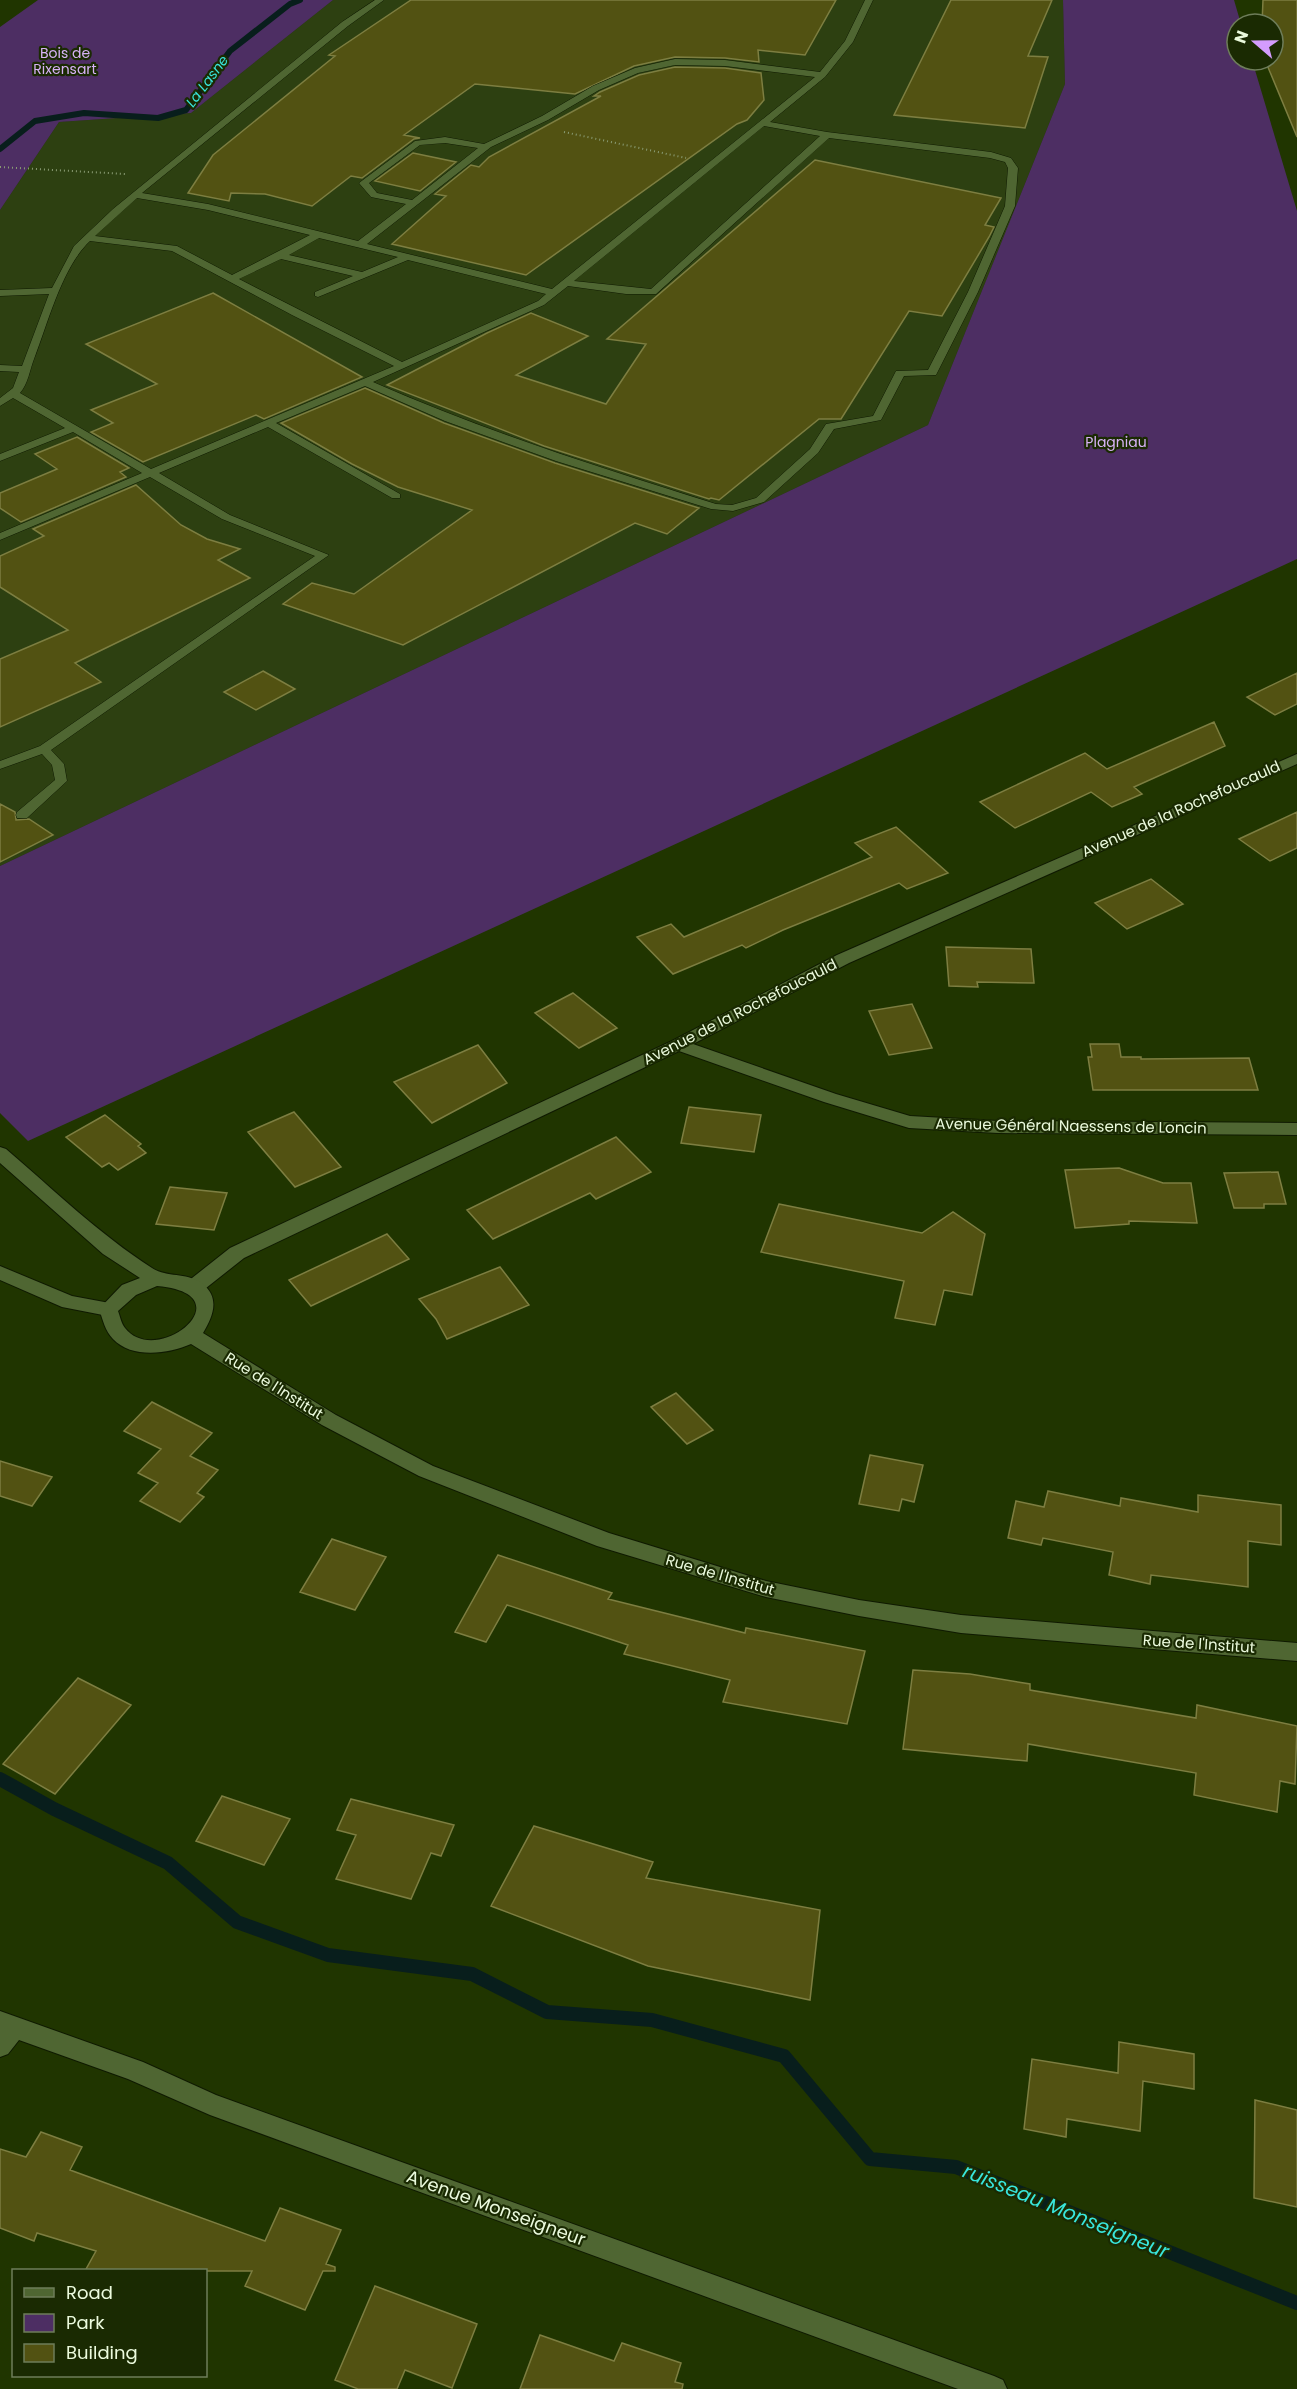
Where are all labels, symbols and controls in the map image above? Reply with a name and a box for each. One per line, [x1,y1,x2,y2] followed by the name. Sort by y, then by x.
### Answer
[1225,12,1285,72] north arrow
[1229,27,1254,47] text: N
[33,43,97,79] park label: Bois de Rixensart
[181,51,233,111] water label: La Lasne
[1085,432,1147,452] park label: Plagniau
[1078,755,1283,862] street label: Avenue de la Rochefoucauld
[639,953,840,1070] street label: Avenue de la Rochefoucauld
[935,1113,1207,1138] street label: Avenue Général Naessens de Loncin
[221,1347,327,1424] street label: Rue de l'Institut
[663,1549,777,1600] street label: Rue de l'Institut
[1142,1629,1256,1658] street label: Rue de l'Institut
[959,2157,1174,2265] water label: ruisseau Monseigneur
[403,2163,590,2252] street label: Avenue Monseigneur
[12,2269,207,2377] legend
[66,2280,113,2305] text: Road
[66,2310,105,2335] text: Park
[66,2340,138,2365] text: Building

